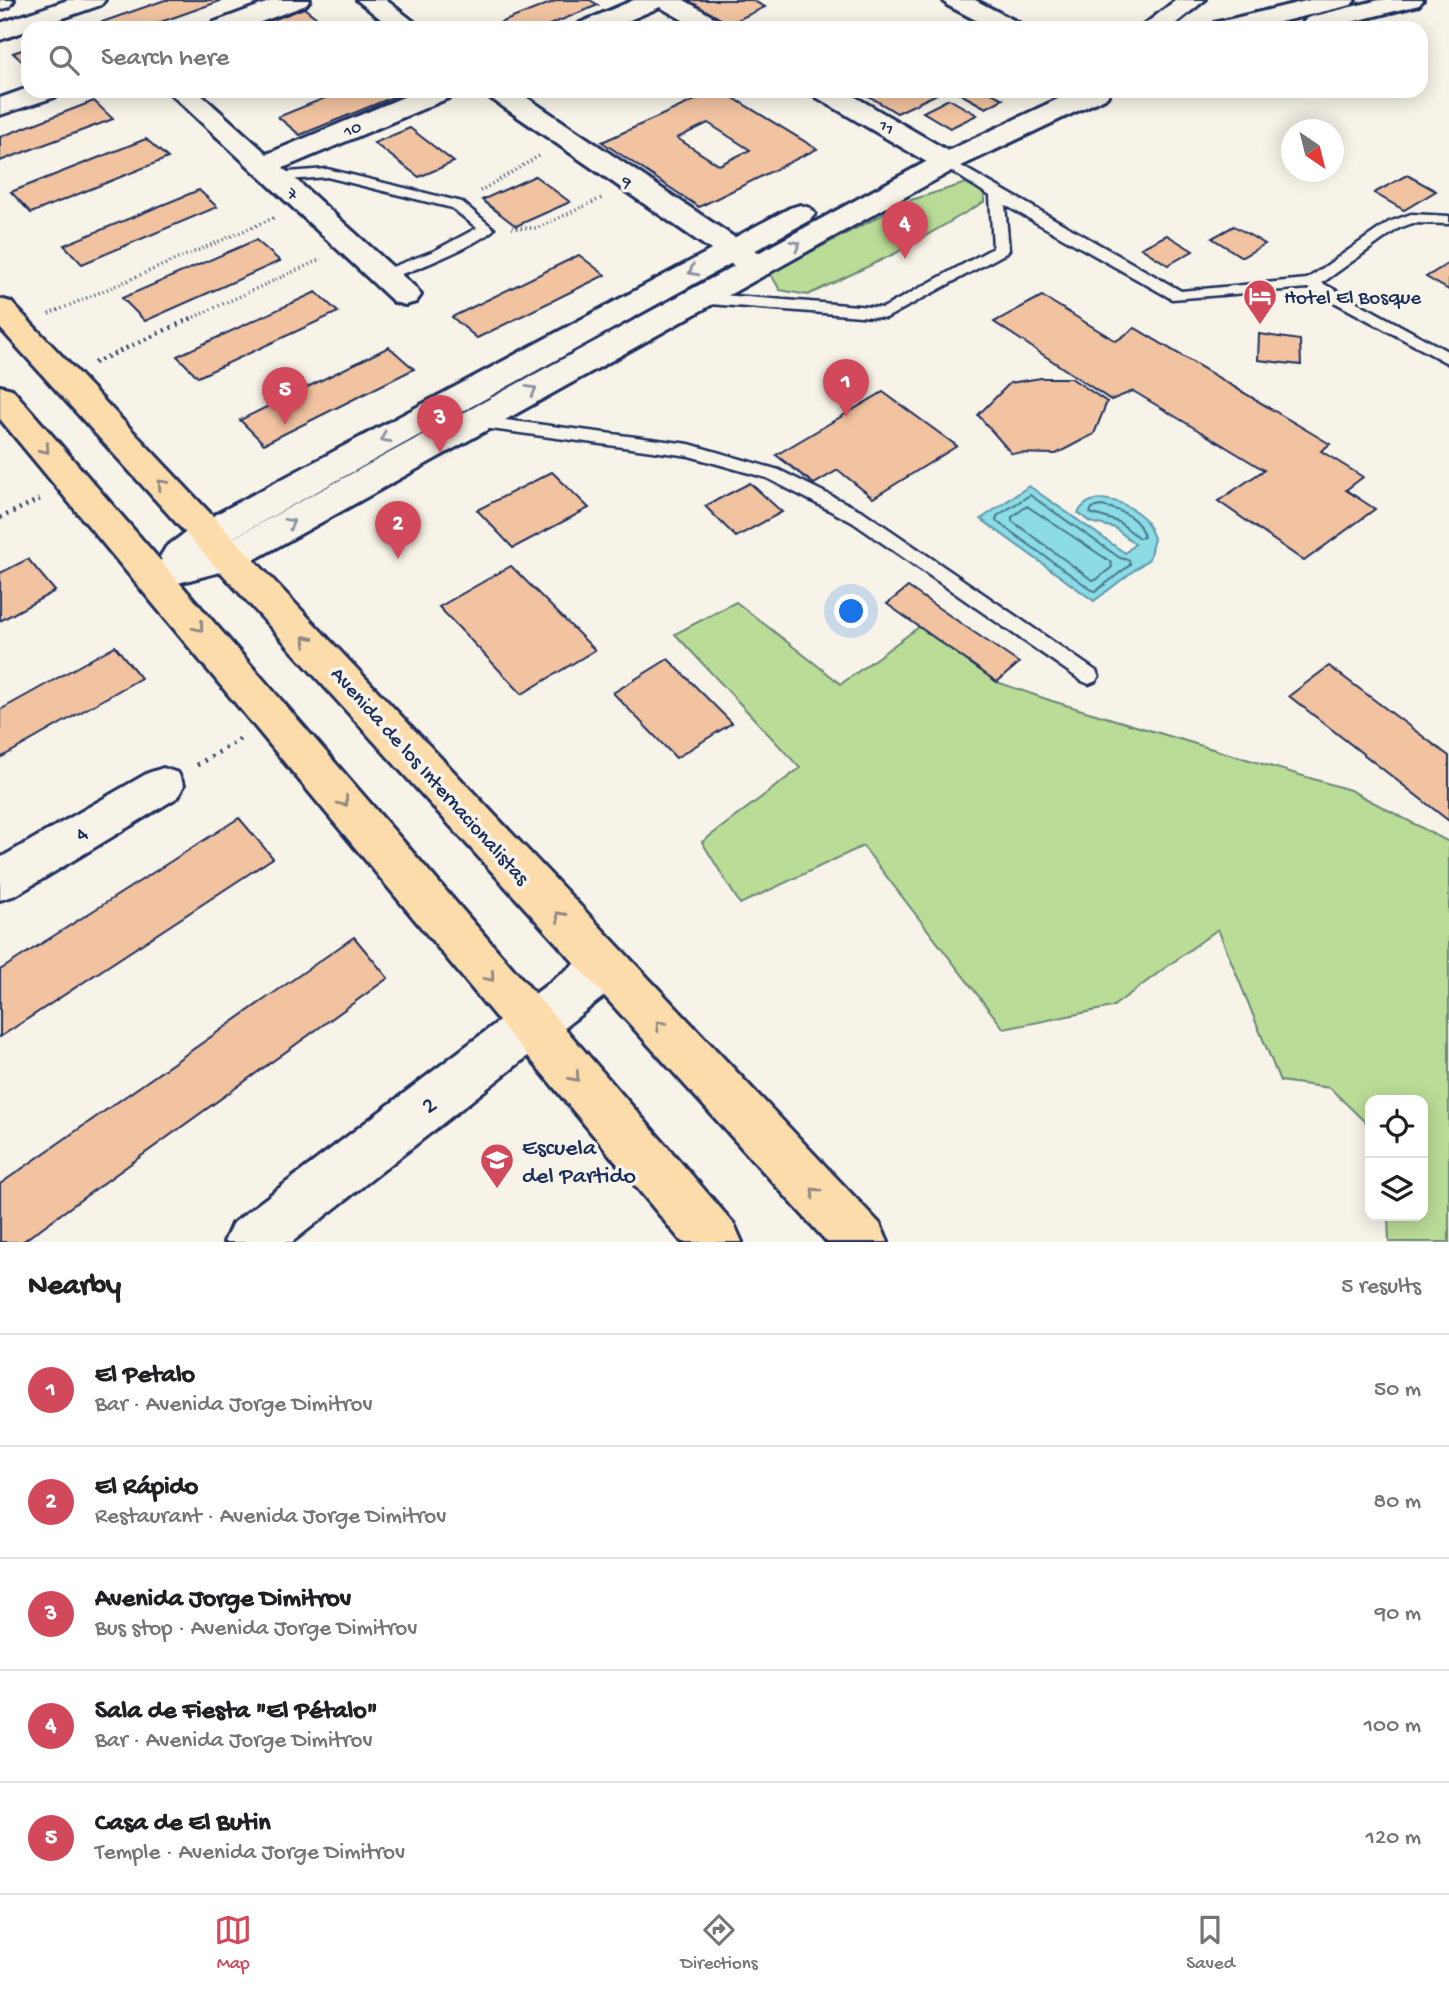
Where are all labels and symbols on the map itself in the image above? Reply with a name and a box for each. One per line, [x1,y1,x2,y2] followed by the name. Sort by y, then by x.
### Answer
[873,115,897,141] street label: 11
[340,117,365,144] street label: 10
[1281,119,1344,182] north arrow
[615,171,635,194] street label: 9
[280,183,302,206] street label: 7
[882,201,928,259] pin: 4
[789,240,802,253] one-way arrow
[687,262,700,276] one-way arrow
[1241,277,1279,326] hotel icon: Hotel El Bosque
[1284,287,1422,312] place label: Hotel El Bosque
[823,359,869,417] pin: 1
[262,367,308,425] pin: 5
[525,385,538,398] one-way arrow
[417,395,463,453] pin: 3
[380,430,392,443] one-way arrow
[37,440,49,453] one-way arrow
[158,479,171,492] one-way arrow
[375,501,421,559] pin: 2
[283,518,295,531] one-way arrow
[834,594,868,628] your location
[190,620,203,632] one-way arrow
[303,635,315,648] one-way arrow
[324,663,534,893] street label: Avenida de los Internacionalistas
[336,794,348,807] one-way arrow
[72,823,94,849] street label: 4
[556,911,568,924] one-way arrow
[481,969,494,982] one-way arrow
[656,1020,669,1033] one-way arrow
[567,1069,579,1082] one-way arrow
[417,1092,444,1122] street label: 2
[522,1135,636,1192] place label: Escuela del Partido
[478,1141,516,1190] school or university icon: Escuela del Partido
[811,1187,823,1200] one-way arrow

